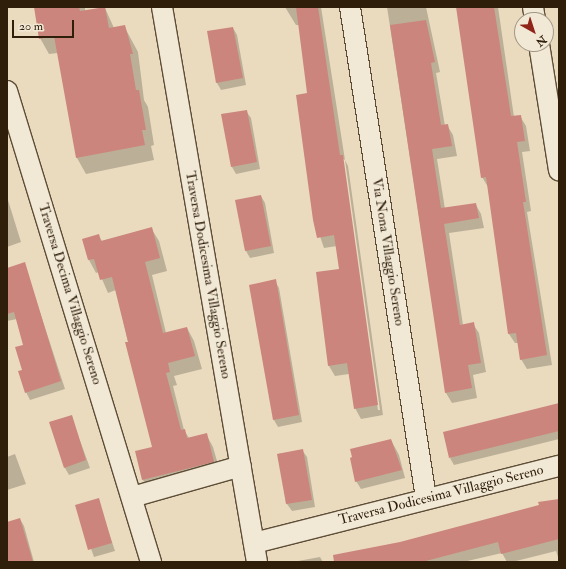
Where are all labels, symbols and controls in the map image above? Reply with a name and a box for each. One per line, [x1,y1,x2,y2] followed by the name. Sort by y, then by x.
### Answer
[14,12,76,38] scale bar
[514,12,554,52] north arrow
[19,19,43,34] text: 20 m
[533,33,549,49] text: N
[181,170,235,380] street label: Traversa Dodicesima Villaggio Sereno
[368,177,408,327] street label: Via Nona Villaggio Sereno
[34,201,106,387] street label: Traversa Decima Villaggio Sereno
[337,461,545,529] street label: Traversa Dodicesima Villaggio Sereno

